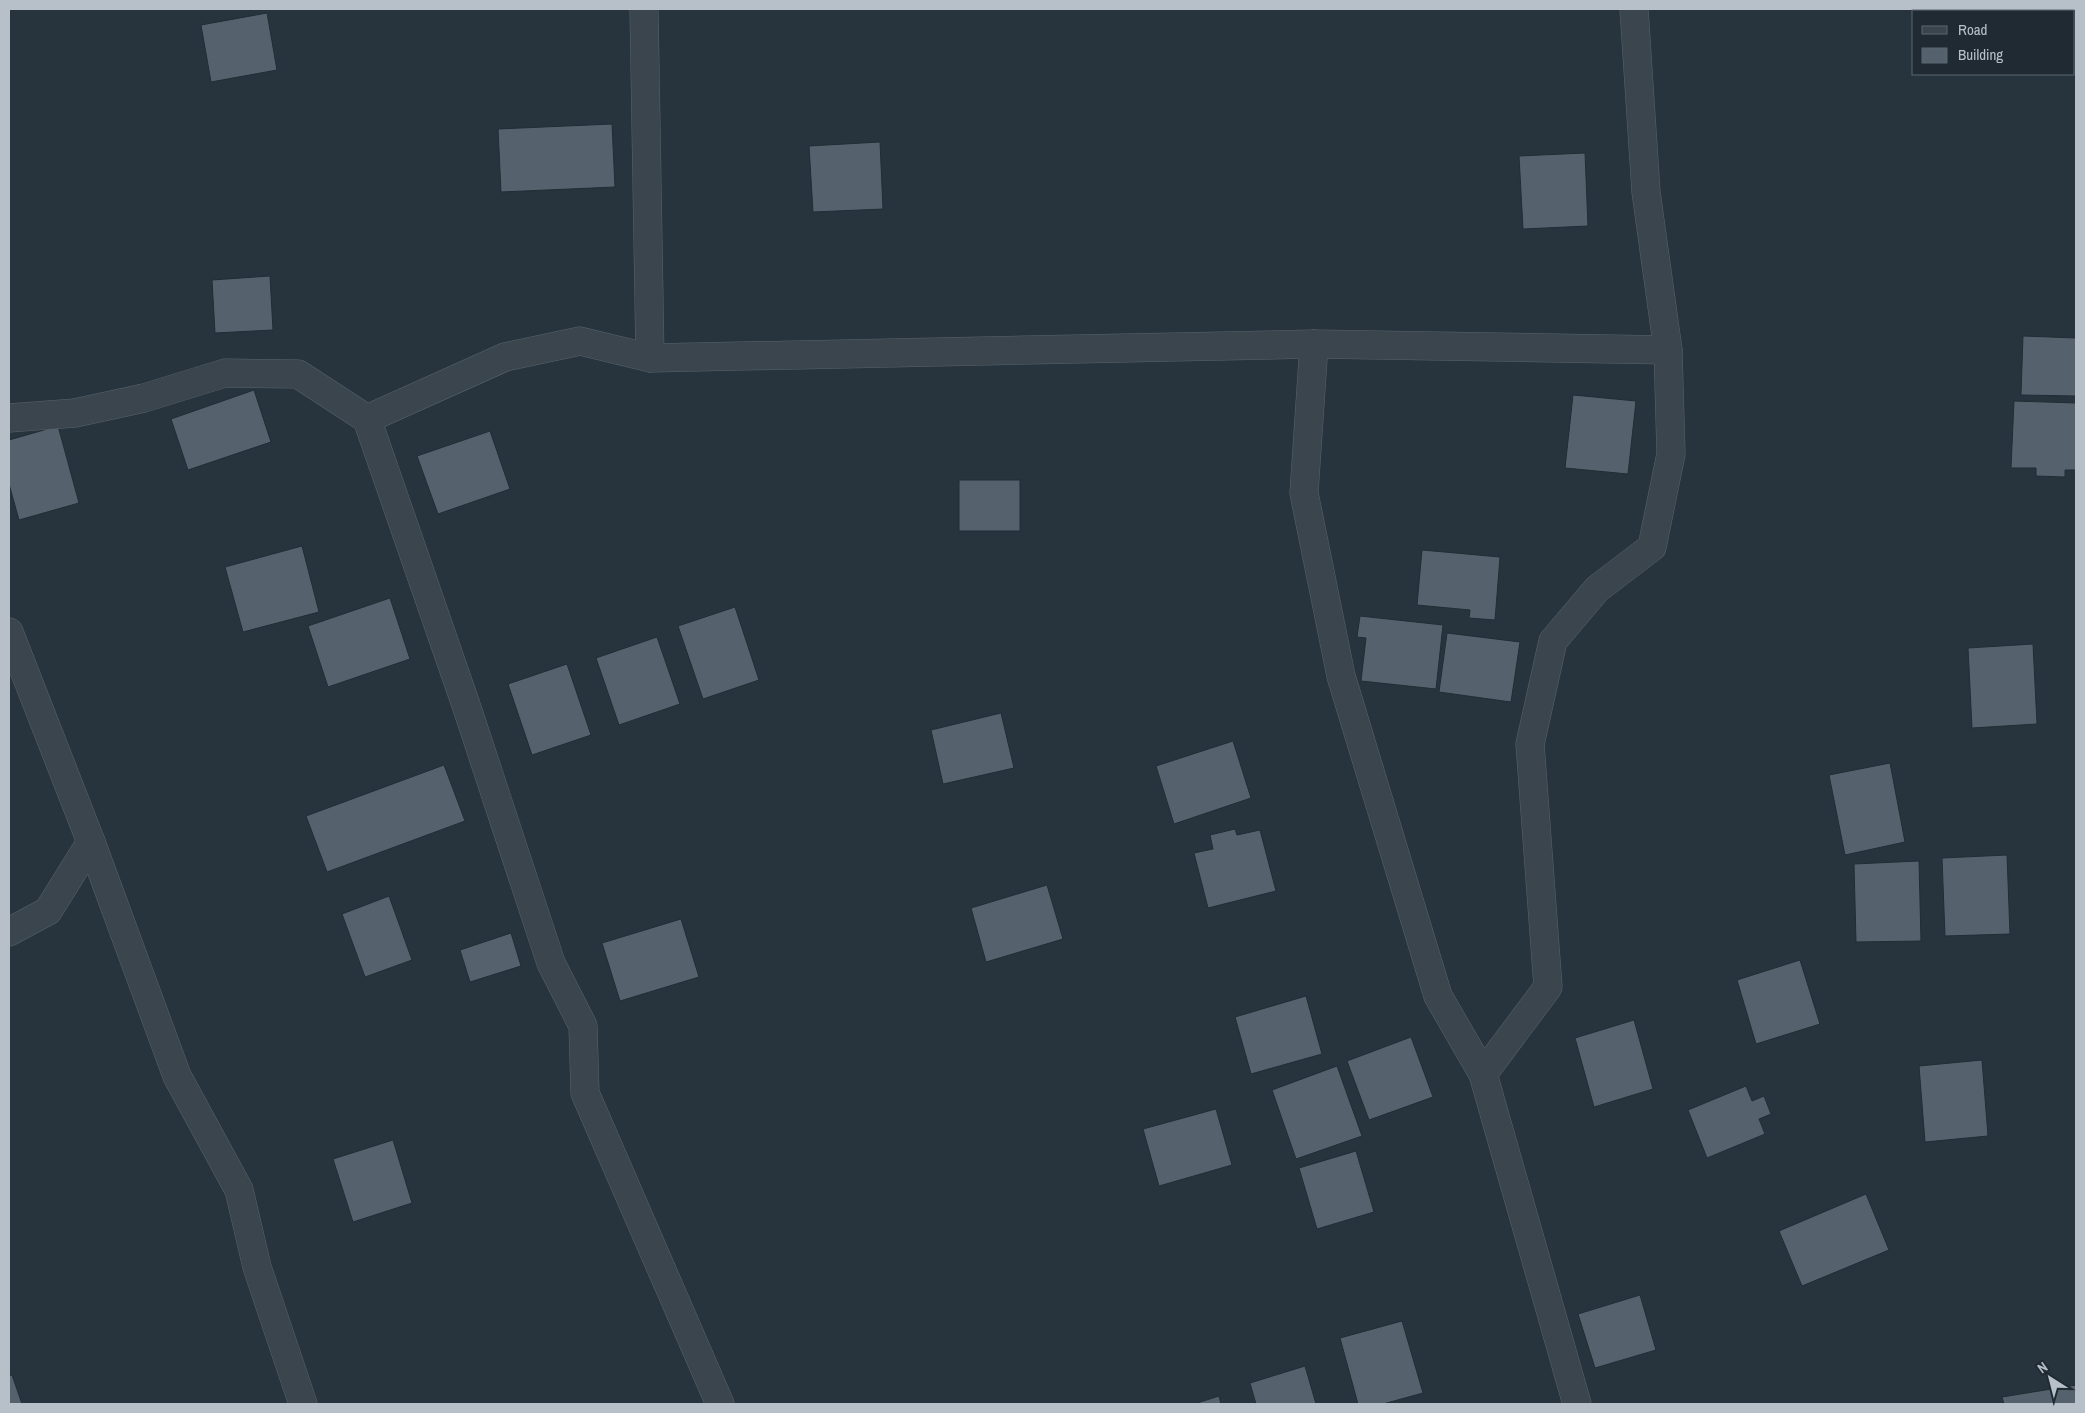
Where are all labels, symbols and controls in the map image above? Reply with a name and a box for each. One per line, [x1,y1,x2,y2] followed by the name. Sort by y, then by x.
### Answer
[1912,10,2075,75] legend
[1958,19,1987,40] text: Road
[1958,44,2003,65] text: Building
[2025,1353,2075,1403] north arrow
[2034,1358,2051,1377] text: N

